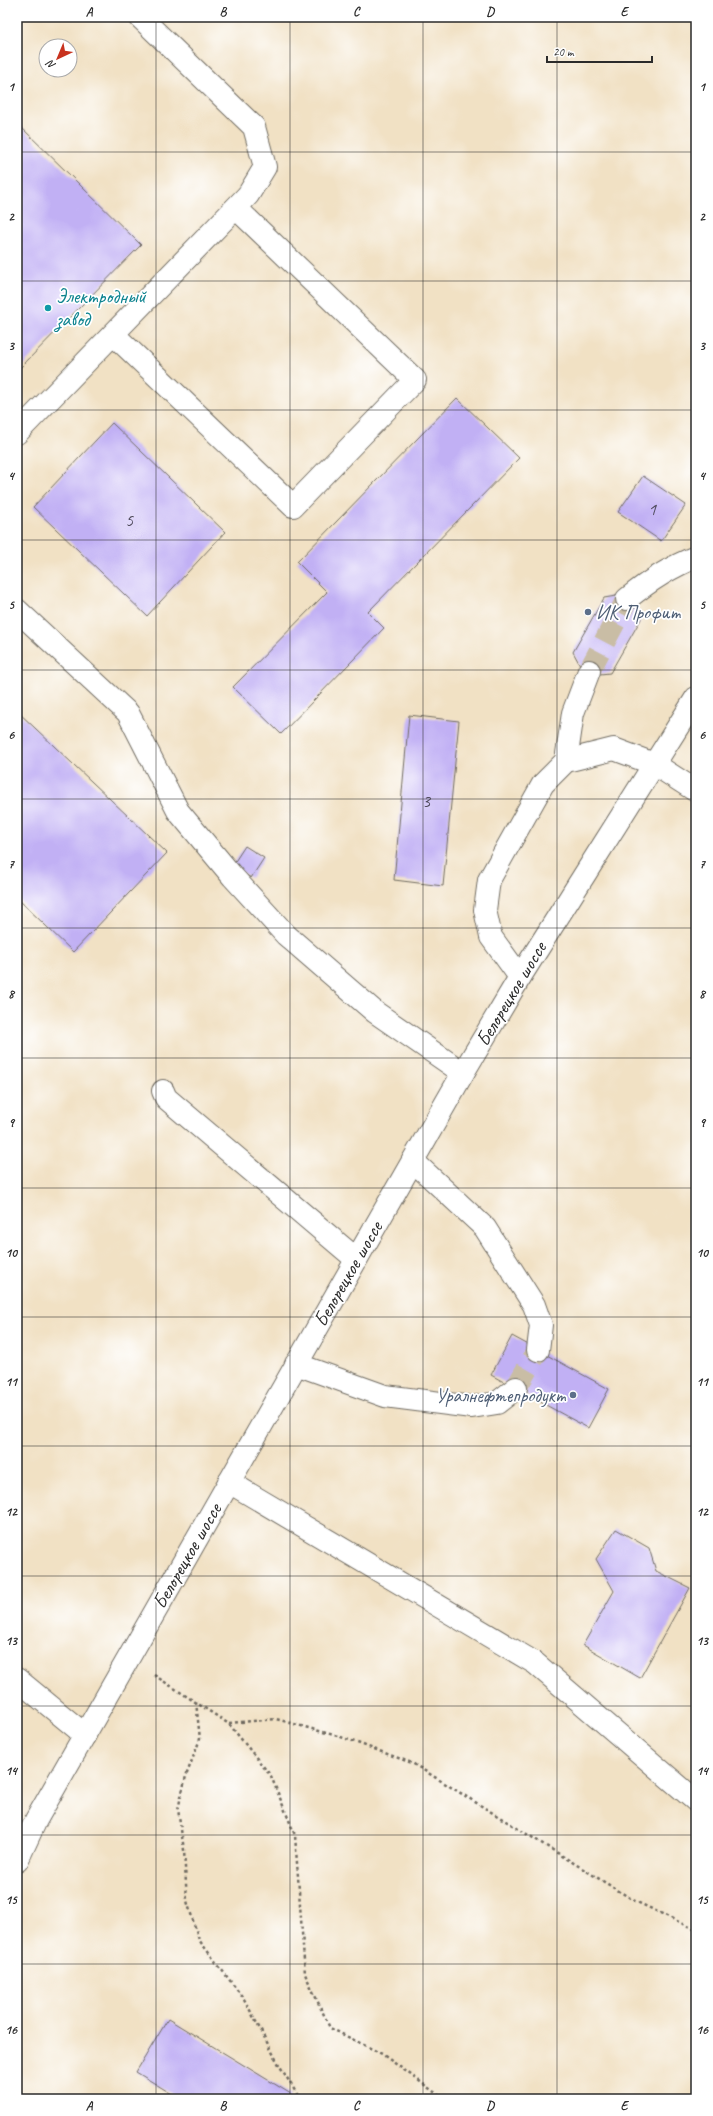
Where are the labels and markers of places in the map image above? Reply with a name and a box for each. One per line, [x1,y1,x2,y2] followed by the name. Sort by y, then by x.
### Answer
[53,284,148,333] place label: Электродный завод
[43,303,53,313] marker: Электродный завод
[596,600,681,625] place label: ИК Профит
[583,607,593,617] marker: ИК Профит
[435,1383,567,1408] place label: Уралнефтепродукт
[568,1390,578,1400] marker: Уралнефтепродукт

